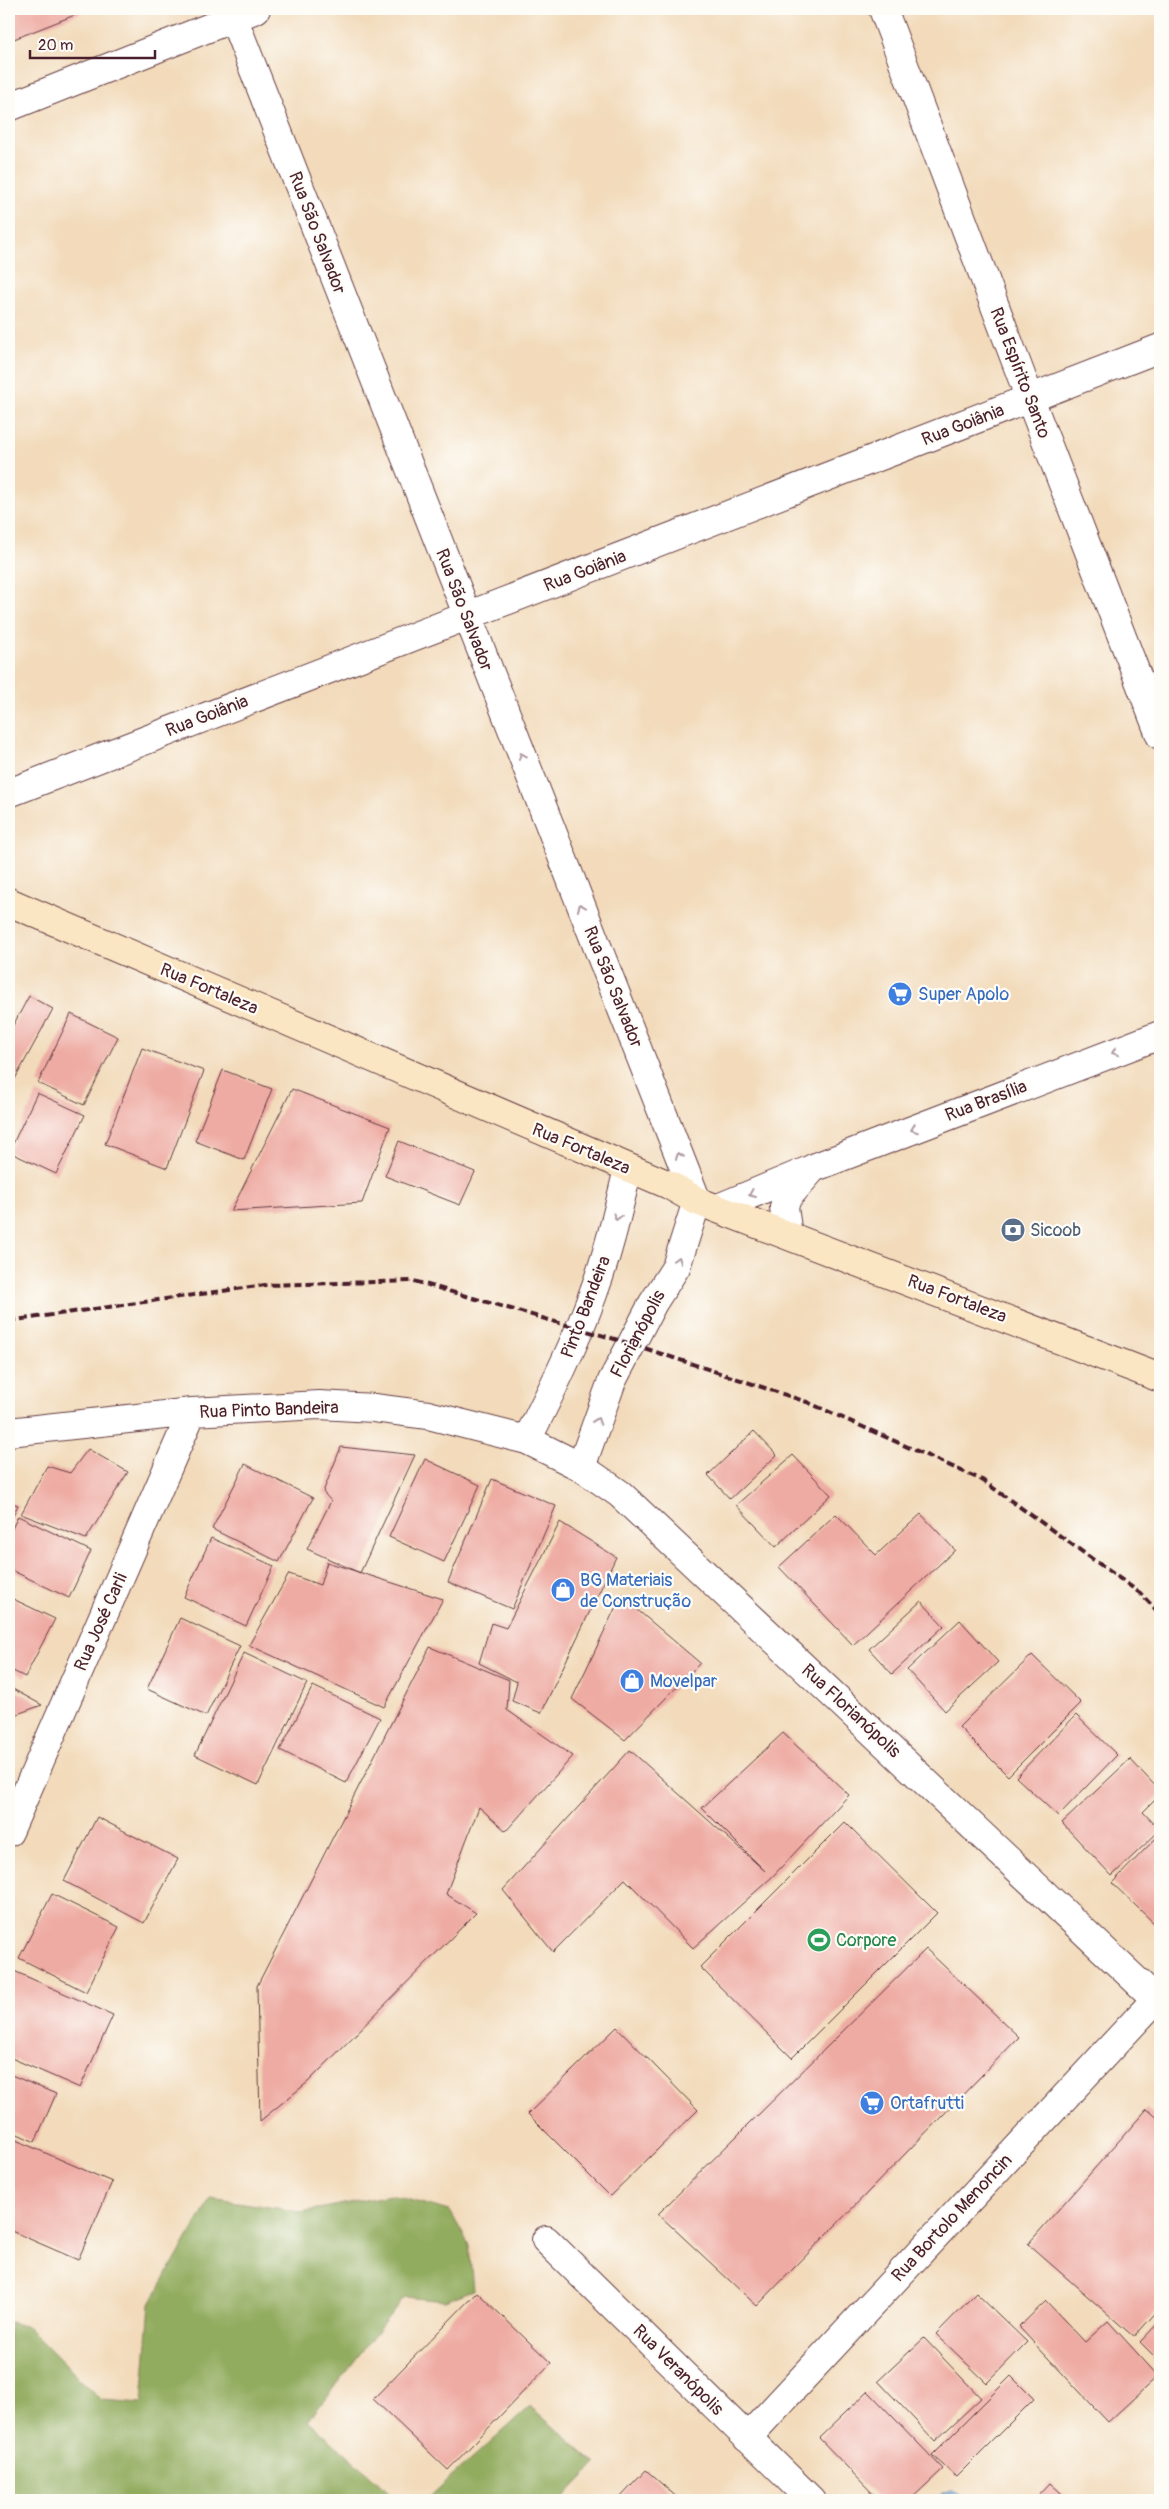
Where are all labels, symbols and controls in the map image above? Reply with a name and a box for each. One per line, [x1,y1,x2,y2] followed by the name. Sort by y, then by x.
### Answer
[30,28,155,60] scale bar
[38,36,73,55] text: 20 m
[283,169,351,298] street label: Rua São Salvador
[984,304,1056,442] street label: Rua Espírito Santo
[918,399,1008,451] street label: Rua Goiânia
[540,545,630,597] street label: Rua Goiânia
[430,546,498,675] street label: Rua São Salvador
[162,690,252,742] street label: Rua Goiânia
[517,752,528,761] one-way arrow
[577,903,587,912] one-way arrow
[578,923,648,1052] street label: Rua São Salvador
[156,958,262,1020] street label: Rua Fortaleza
[887,981,913,1007] supermarket icon: Super Apolo
[918,983,1009,1006] place label: Super Apolo
[1111,1046,1120,1056] one-way arrow
[942,1075,1030,1127] street label: Rua Brasília
[528,1118,634,1180] street label: Rua Fortaleza
[910,1123,919,1133] one-way arrow
[675,1152,686,1161] one-way arrow
[748,1187,757,1198] one-way arrow
[612,1212,622,1220] one-way arrow
[1000,1217,1026,1243] bank icon: Sicoob
[1030,1219,1081,1242] place label: Sicoob
[556,1253,616,1361] street label: Pinto Bandeira
[672,1257,682,1265] one-way arrow
[904,1270,1010,1328] street label: Rua Fortaleza
[605,1286,671,1382] street label: Florianópolis
[199,1396,339,1424] street label: Rua Pinto Bandeira
[591,1417,601,1425] one-way arrow
[69,1569,133,1675] street label: Rua José Carli
[580,1569,692,1613] place label: BG Materiais de Construção
[550,1577,576,1603] shop icon: BG Materiais de Construção
[796,1659,906,1763] street label: Rua Florianópolis
[619,1668,645,1694] shop icon: Movelpar
[650,1670,718,1693] place label: Movelpar
[806,1927,832,1953] sports icon: Corpore
[836,1929,896,1952] place label: Corpore
[859,2090,885,2116] supermarket icon: Ortafrutti
[890,2092,964,2115] place label: Ortafrutti
[887,2149,1017,2287] street label: Rua Bortolo Menoncin
[628,2320,728,2420] street label: Rua Veranópolis

